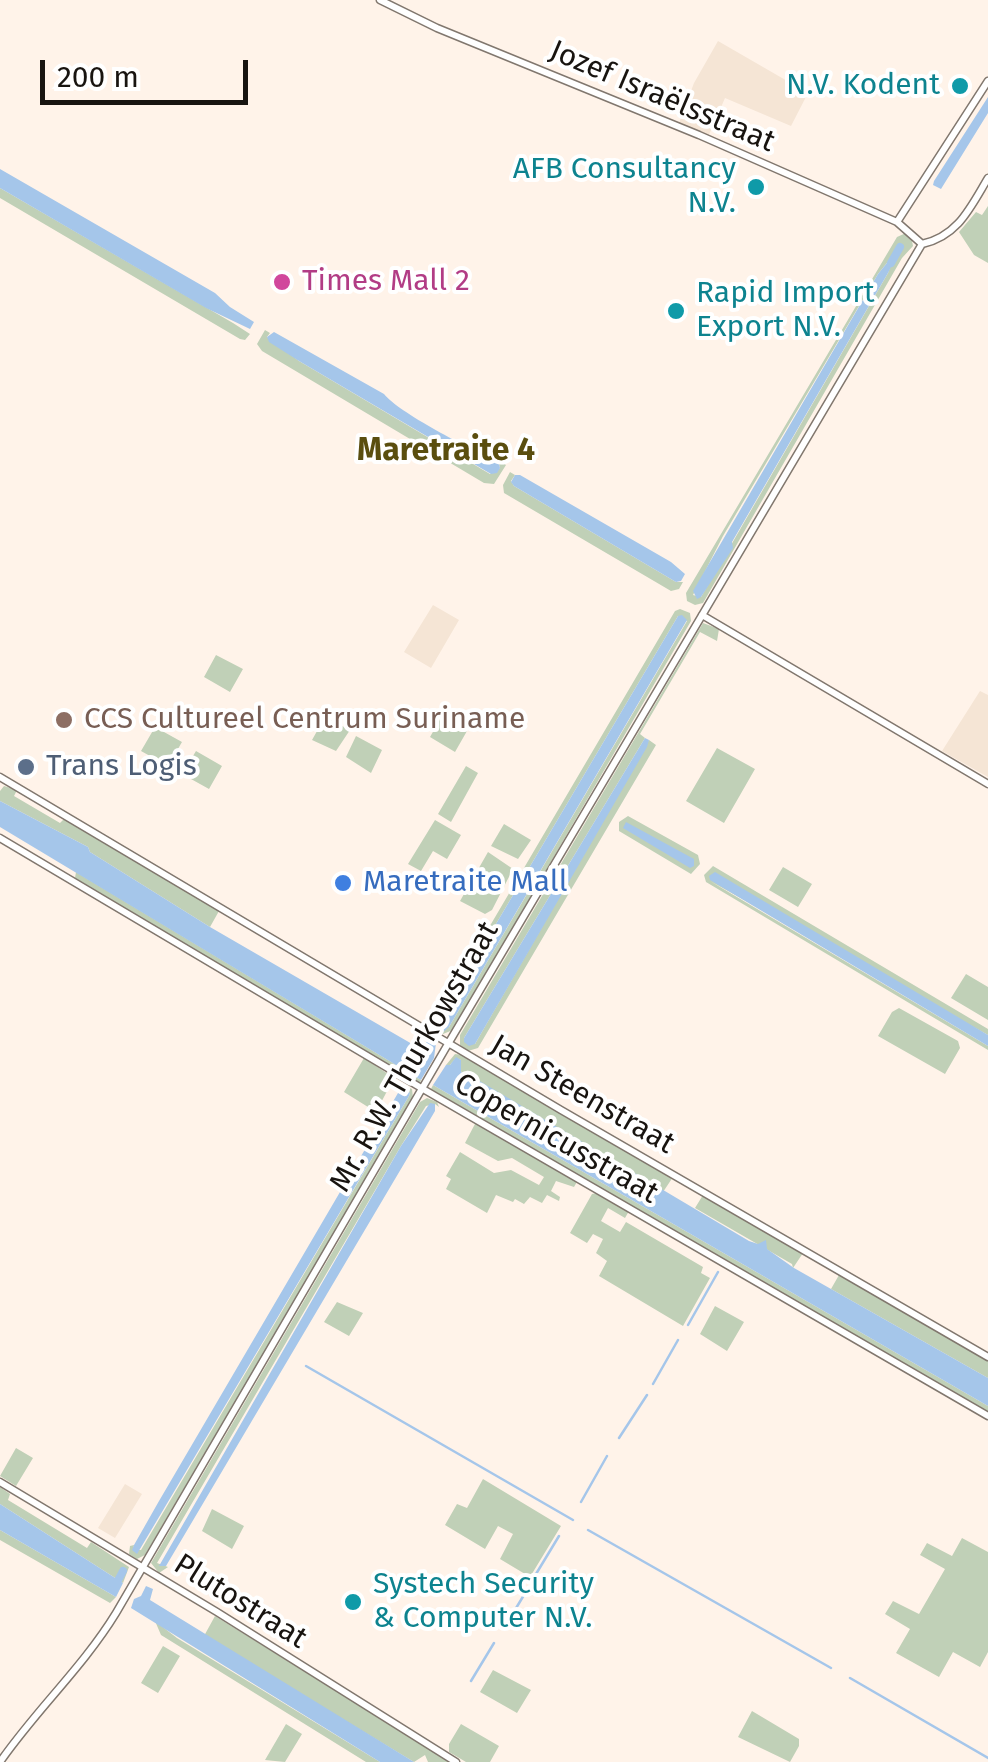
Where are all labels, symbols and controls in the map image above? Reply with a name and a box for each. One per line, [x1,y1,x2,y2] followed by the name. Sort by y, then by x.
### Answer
[544,33,780,161] street label: Jozef Israëlsstraat
[45,40,252,102] scale bar
[57,59,139,95] text: 200 m
[786,68,940,104] place label: N.V. Kodent
[949,75,971,97] marker: N.V. Kodent
[513,152,736,222] place label: AFB Consultancy N.V.
[745,176,767,198] marker: AFB Consultancy N.V.
[302,264,470,300] place label: Times Mall 2
[271,271,293,293] marker: Times Mall 2
[696,276,875,346] place label: Rapid Import Export N.V.
[665,300,687,322] marker: Rapid Import Export N.V.
[357,432,535,470] district label: Maretraite 4
[84,702,525,738] place label: CCS Cultureel Centrum Suriname
[53,709,75,731] marker: CCS Cultureel Centrum Suriname
[46,749,197,785] place label: Trans Logis
[15,756,37,778] marker: Trans Logis
[363,865,567,901] place label: Maretraite Mall
[332,872,354,894] marker: Maretraite Mall
[323,915,507,1199] street label: Mr. R.W. Thurkowstraat
[483,1028,681,1162] street label: Jan Steenstraat
[448,1066,664,1212] street label: Copernicusstraat
[167,1547,313,1657] street label: Plutostraat
[373,1567,594,1638] place label: Systech Security & Computer N.V.
[342,1591,364,1613] marker: Systech Security & Computer N.V.

